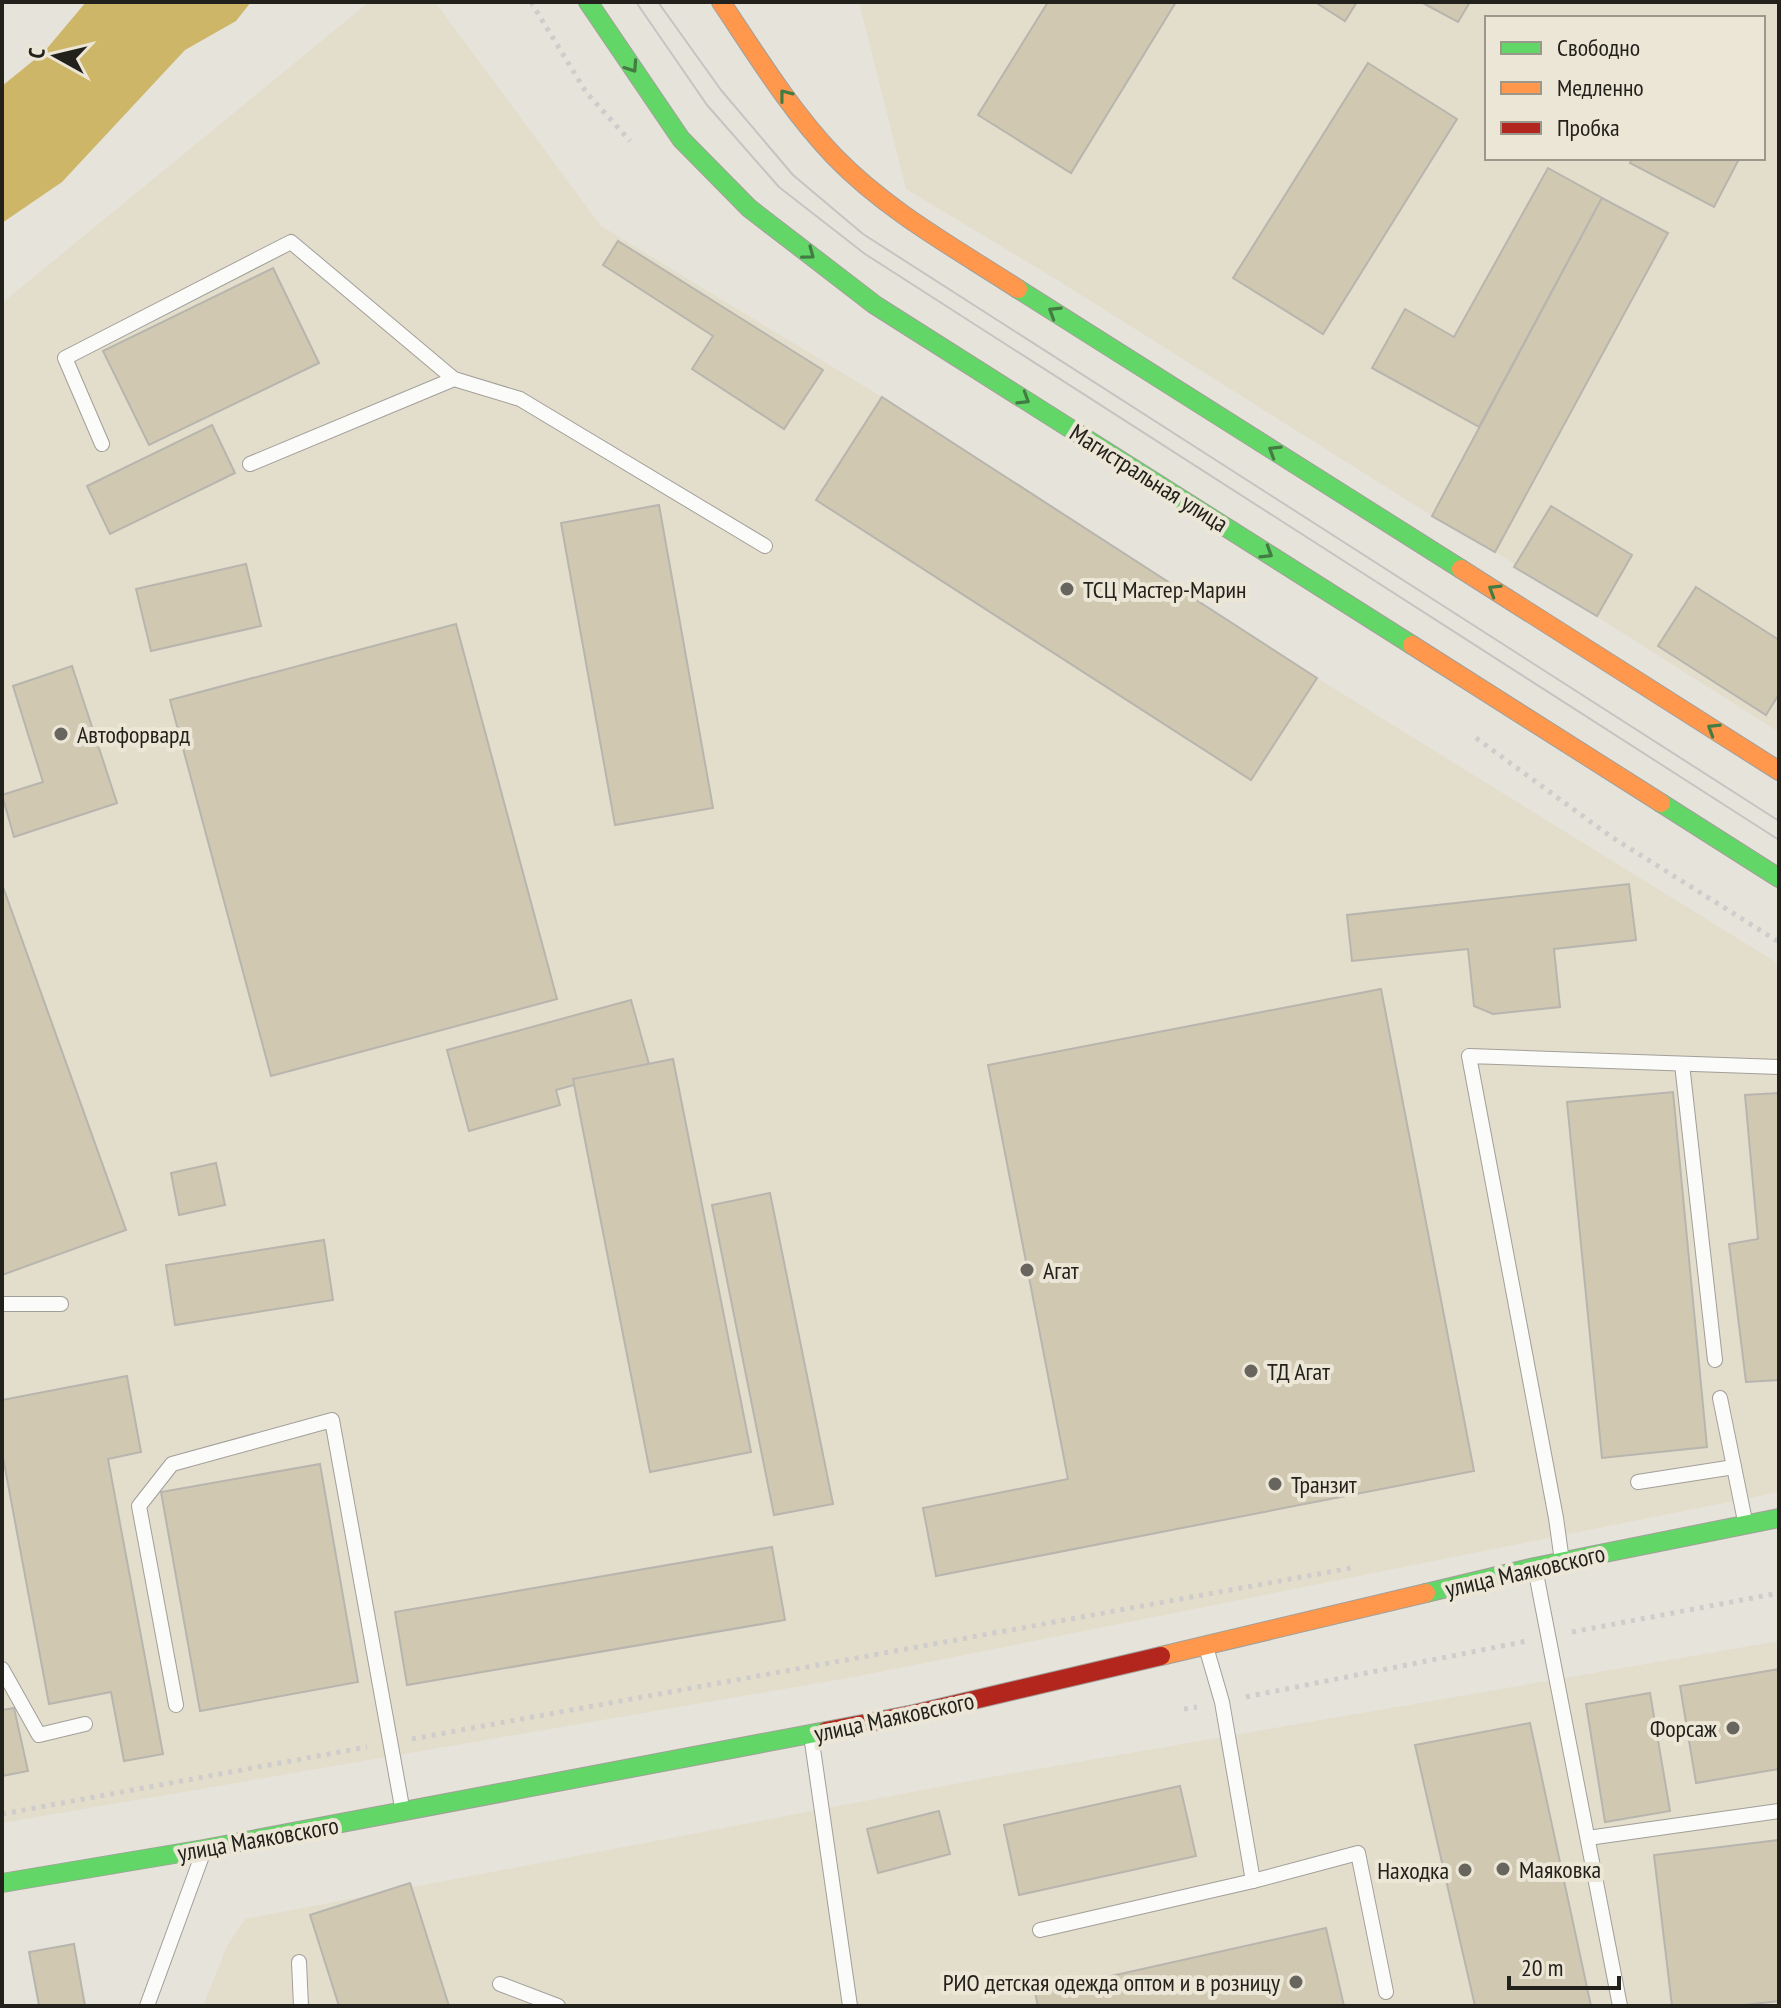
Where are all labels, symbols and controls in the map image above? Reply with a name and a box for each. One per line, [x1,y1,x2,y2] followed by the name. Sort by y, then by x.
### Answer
[16,16,96,96] north arrow
[1485,16,1765,160] legend
[1557,32,1640,63] text: Свободно
[22,46,51,60] text: С
[622,58,637,72] one-way arrow
[1557,72,1644,103] text: Медленно
[781,89,795,104] one-way arrow
[1557,112,1620,143] text: Пробка
[800,245,814,259] one-way arrow
[1048,306,1063,321] one-way arrow
[1015,390,1030,405] one-way arrow
[1064,417,1234,539] street label: Магистральная улица
[1268,446,1283,461] one-way arrow
[1259,544,1273,559] one-way arrow
[1083,574,1246,605] place label: ТСЦ Мастер-Марин
[1058,580,1076,598] marker: ТСЦ Мастер-Марин
[1488,585,1502,600] one-way arrow
[77,719,191,750] place label: Автофорвард
[1707,724,1722,739] one-way arrow
[52,725,70,743] marker: Автофорвард
[1043,1255,1079,1286] place label: Агат
[1018,1261,1036,1279] marker: Агат
[1267,1356,1330,1387] place label: ТД Агат
[1242,1362,1260,1380] marker: ТД Агат
[1291,1469,1357,1500] place label: Транзит
[1266,1475,1284,1493] marker: Транзит
[1442,1538,1608,1604] street label: улица Маяковского
[811,1685,977,1749] street label: улица Маяковского
[1650,1713,1717,1744] place label: Форсаж
[1724,1719,1742,1737] marker: Форсаж
[175,1810,341,1868] street label: улица Маяковского
[1519,1854,1601,1885] place label: Маяковка
[1377,1855,1449,1886] place label: Находка
[1494,1860,1512,1878] marker: Маяковка
[1456,1861,1474,1879] marker: Находка
[1509,1940,1619,1990] scale bar
[1521,1952,1563,1983] text: 20 m
[943,1967,1280,1998] place label: РИО детская одежда оптом и в розницу
[1287,1973,1305,1991] marker: РИО детская одежда оптом и в розницу

